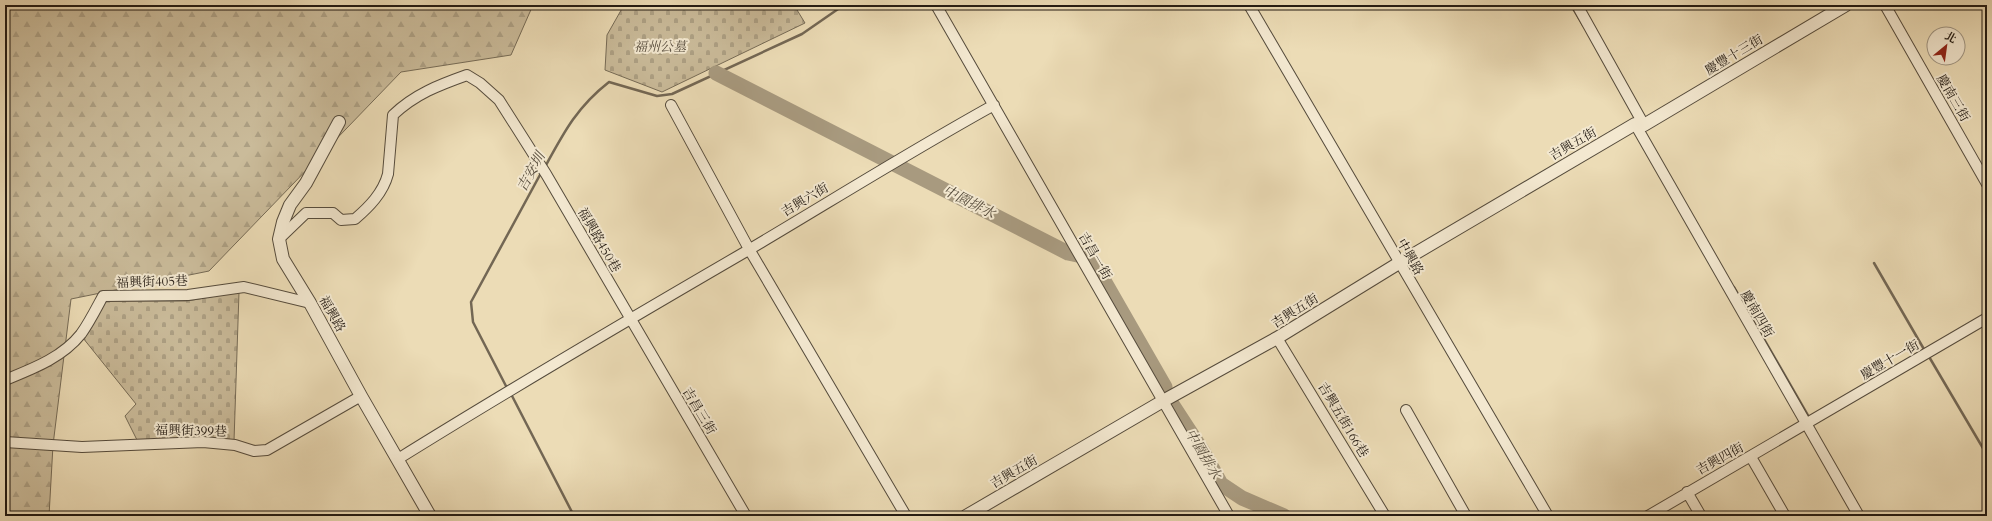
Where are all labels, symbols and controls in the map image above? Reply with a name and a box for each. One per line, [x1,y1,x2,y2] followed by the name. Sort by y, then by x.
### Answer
[1926,26,1966,66] north arrow
[1942,28,1959,47] text: 北
[1702,31,1766,79] street label: 慶豐十三街
[634,38,688,56] park label: 福州公墓
[1932,71,1974,125] street label: 慶南三街
[1546,123,1600,165] street label: 吉興五街
[513,147,550,195] water label: 吉安圳
[778,179,832,221] street label: 吉興六街
[940,181,1000,224] water label: 中園排水
[573,204,625,276] street label: 福興路450巷
[1074,229,1116,283] street label: 吉昌一街
[1392,236,1428,278] street label: 中興路
[116,272,188,292] street label: 福興街405巷
[1736,287,1778,341] street label: 慶南四街
[1268,290,1322,332] street label: 吉興五街
[315,293,349,335] street label: 福興路
[1857,336,1923,384] street label: 慶豐十一街
[1313,379,1373,461] street label: 吉興五街166巷
[678,384,720,438] street label: 吉昌三街
[155,421,227,441] street label: 福興街399巷
[1180,425,1227,485] water label: 中園排水
[1693,439,1747,479] street label: 吉興四街
[987,451,1041,493] street label: 吉興五街

